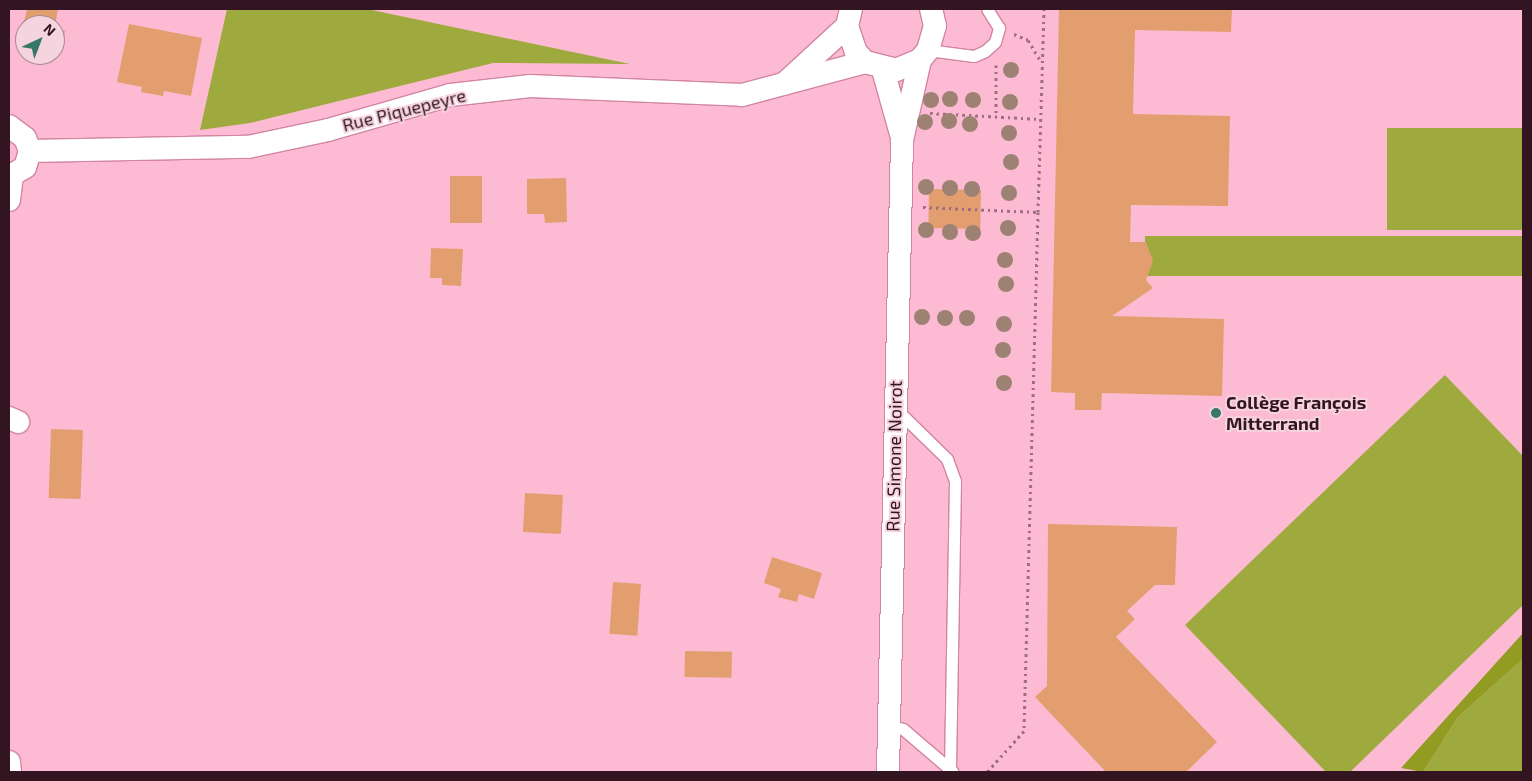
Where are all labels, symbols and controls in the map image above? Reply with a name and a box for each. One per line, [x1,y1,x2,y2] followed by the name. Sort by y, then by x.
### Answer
[15,15,65,65] north arrow
[40,20,59,39] text: N
[340,84,468,136] street label: Rue Piquepeyre
[882,380,906,532] street label: Rue Simone Noirot
[1226,392,1366,434] place label: Collège François Mitterrand
[1210,407,1222,419] marker: Collège François Mitterrand

